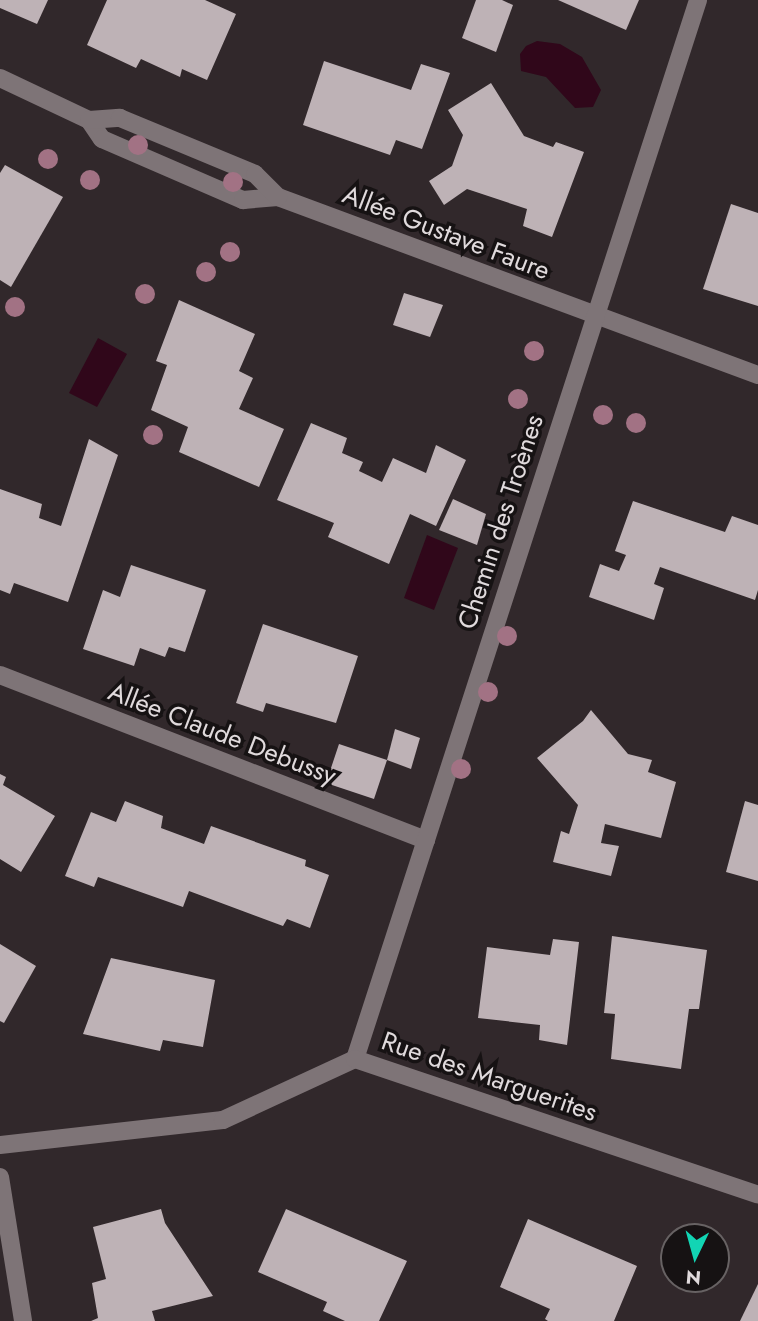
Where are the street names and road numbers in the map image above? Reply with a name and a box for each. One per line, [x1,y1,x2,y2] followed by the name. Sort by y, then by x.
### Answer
[338,179,554,287] street label: Allée Gustave Faure
[452,411,550,633] street label: Chemin des Troènes
[104,676,340,792] street label: Allée Claude Debussy
[377,1026,601,1128] street label: Rue des Marguerites

